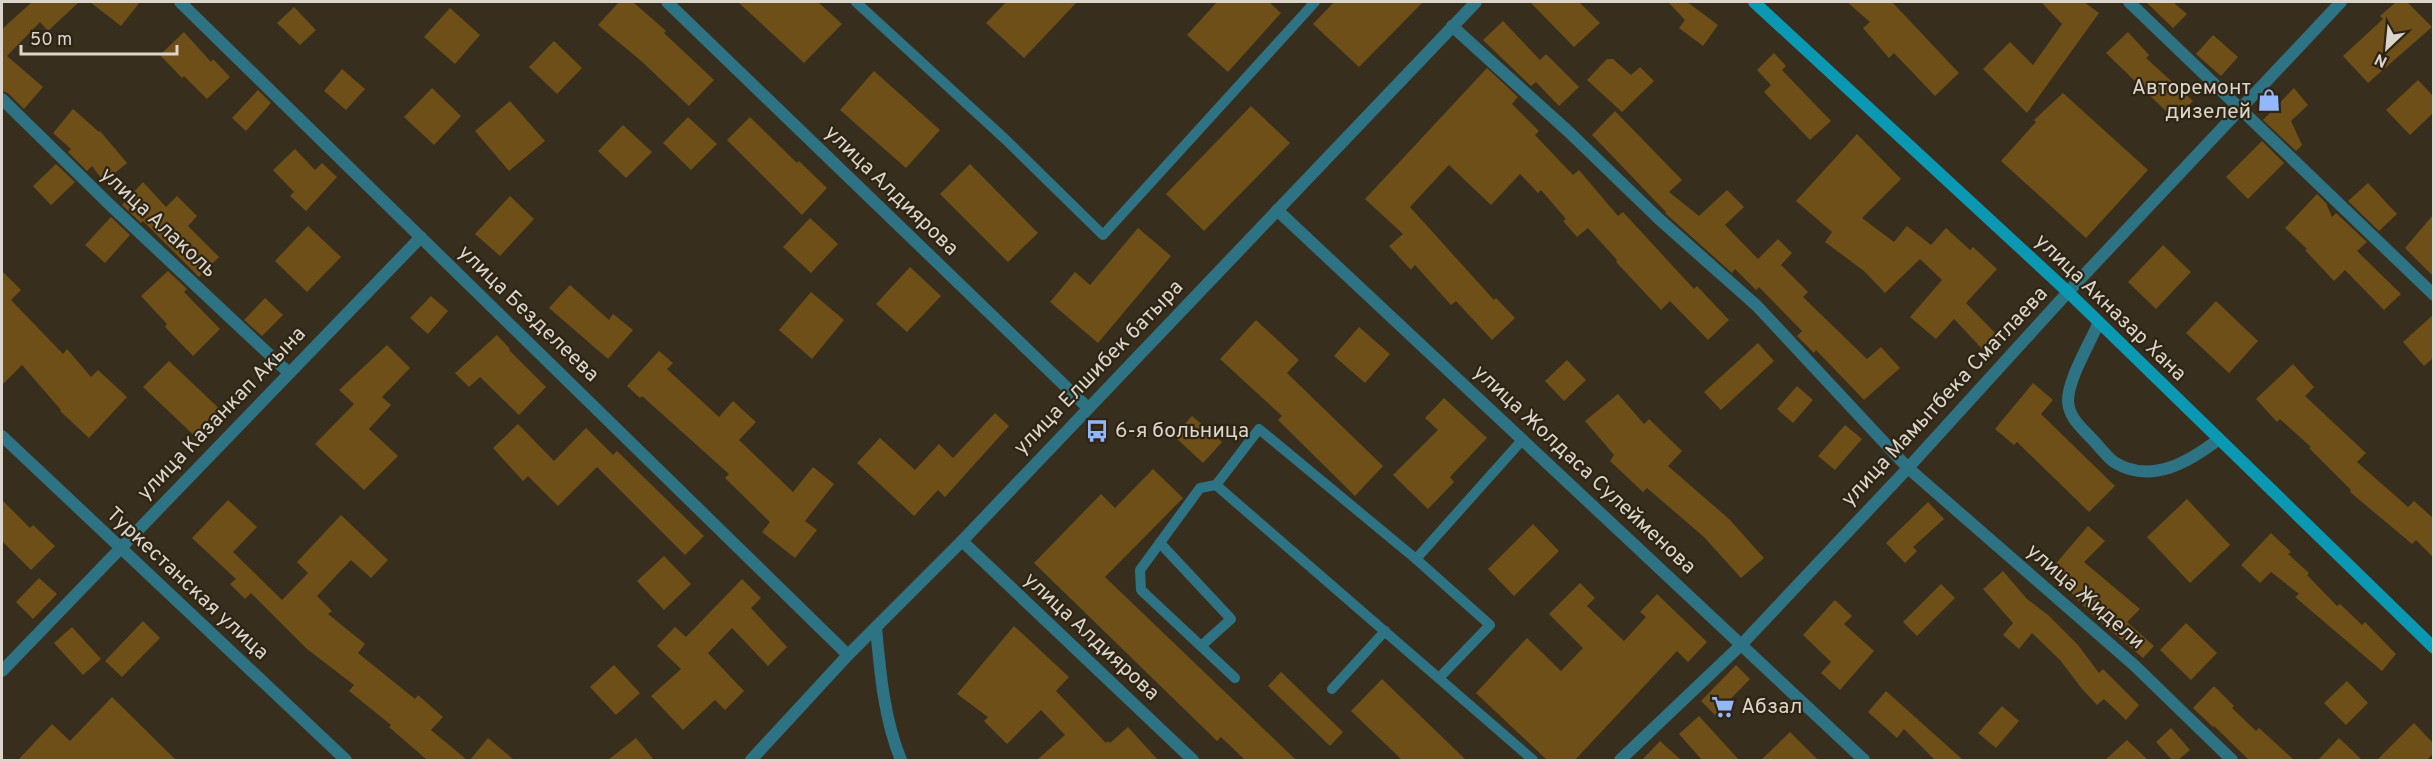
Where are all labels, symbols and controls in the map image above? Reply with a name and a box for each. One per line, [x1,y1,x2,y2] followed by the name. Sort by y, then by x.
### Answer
[21,18,177,56] scale bar
[2357,18,2417,78] north arrow
[30,29,72,52] text: 50 m
[2372,48,2391,71] text: N
[2132,75,2251,126] place label: Авторемонт дизелей
[2256,87,2282,113] shop icon: Авторемонт дизелей
[818,120,964,262] street label: улица Алдиярова
[94,162,222,284] street label: улица Алаколь
[2028,228,2192,388] street label: улица Акназар Хана
[452,240,604,388] street label: улица Безделеева
[1008,275,1190,461] street label: улица Елшибек батыра
[1836,281,2054,513] street label: улица Мамытбека Сматлаева
[132,321,312,507] street label: улица Казанкап Акына
[1467,359,1701,581] street label: улица Жолдаса Сулейменова
[1084,418,1110,444] bus stop icon: 6-я больница
[1115,418,1249,445] place label: 6-я больница
[100,502,274,666] street label: Туркестанская улица
[2020,538,2150,656] street label: улица Жидели
[1017,567,1165,707] street label: улица Алдиярова
[1710,694,1736,720] supermarket icon: Абзал
[1741,694,1802,721] place label: Абзал

